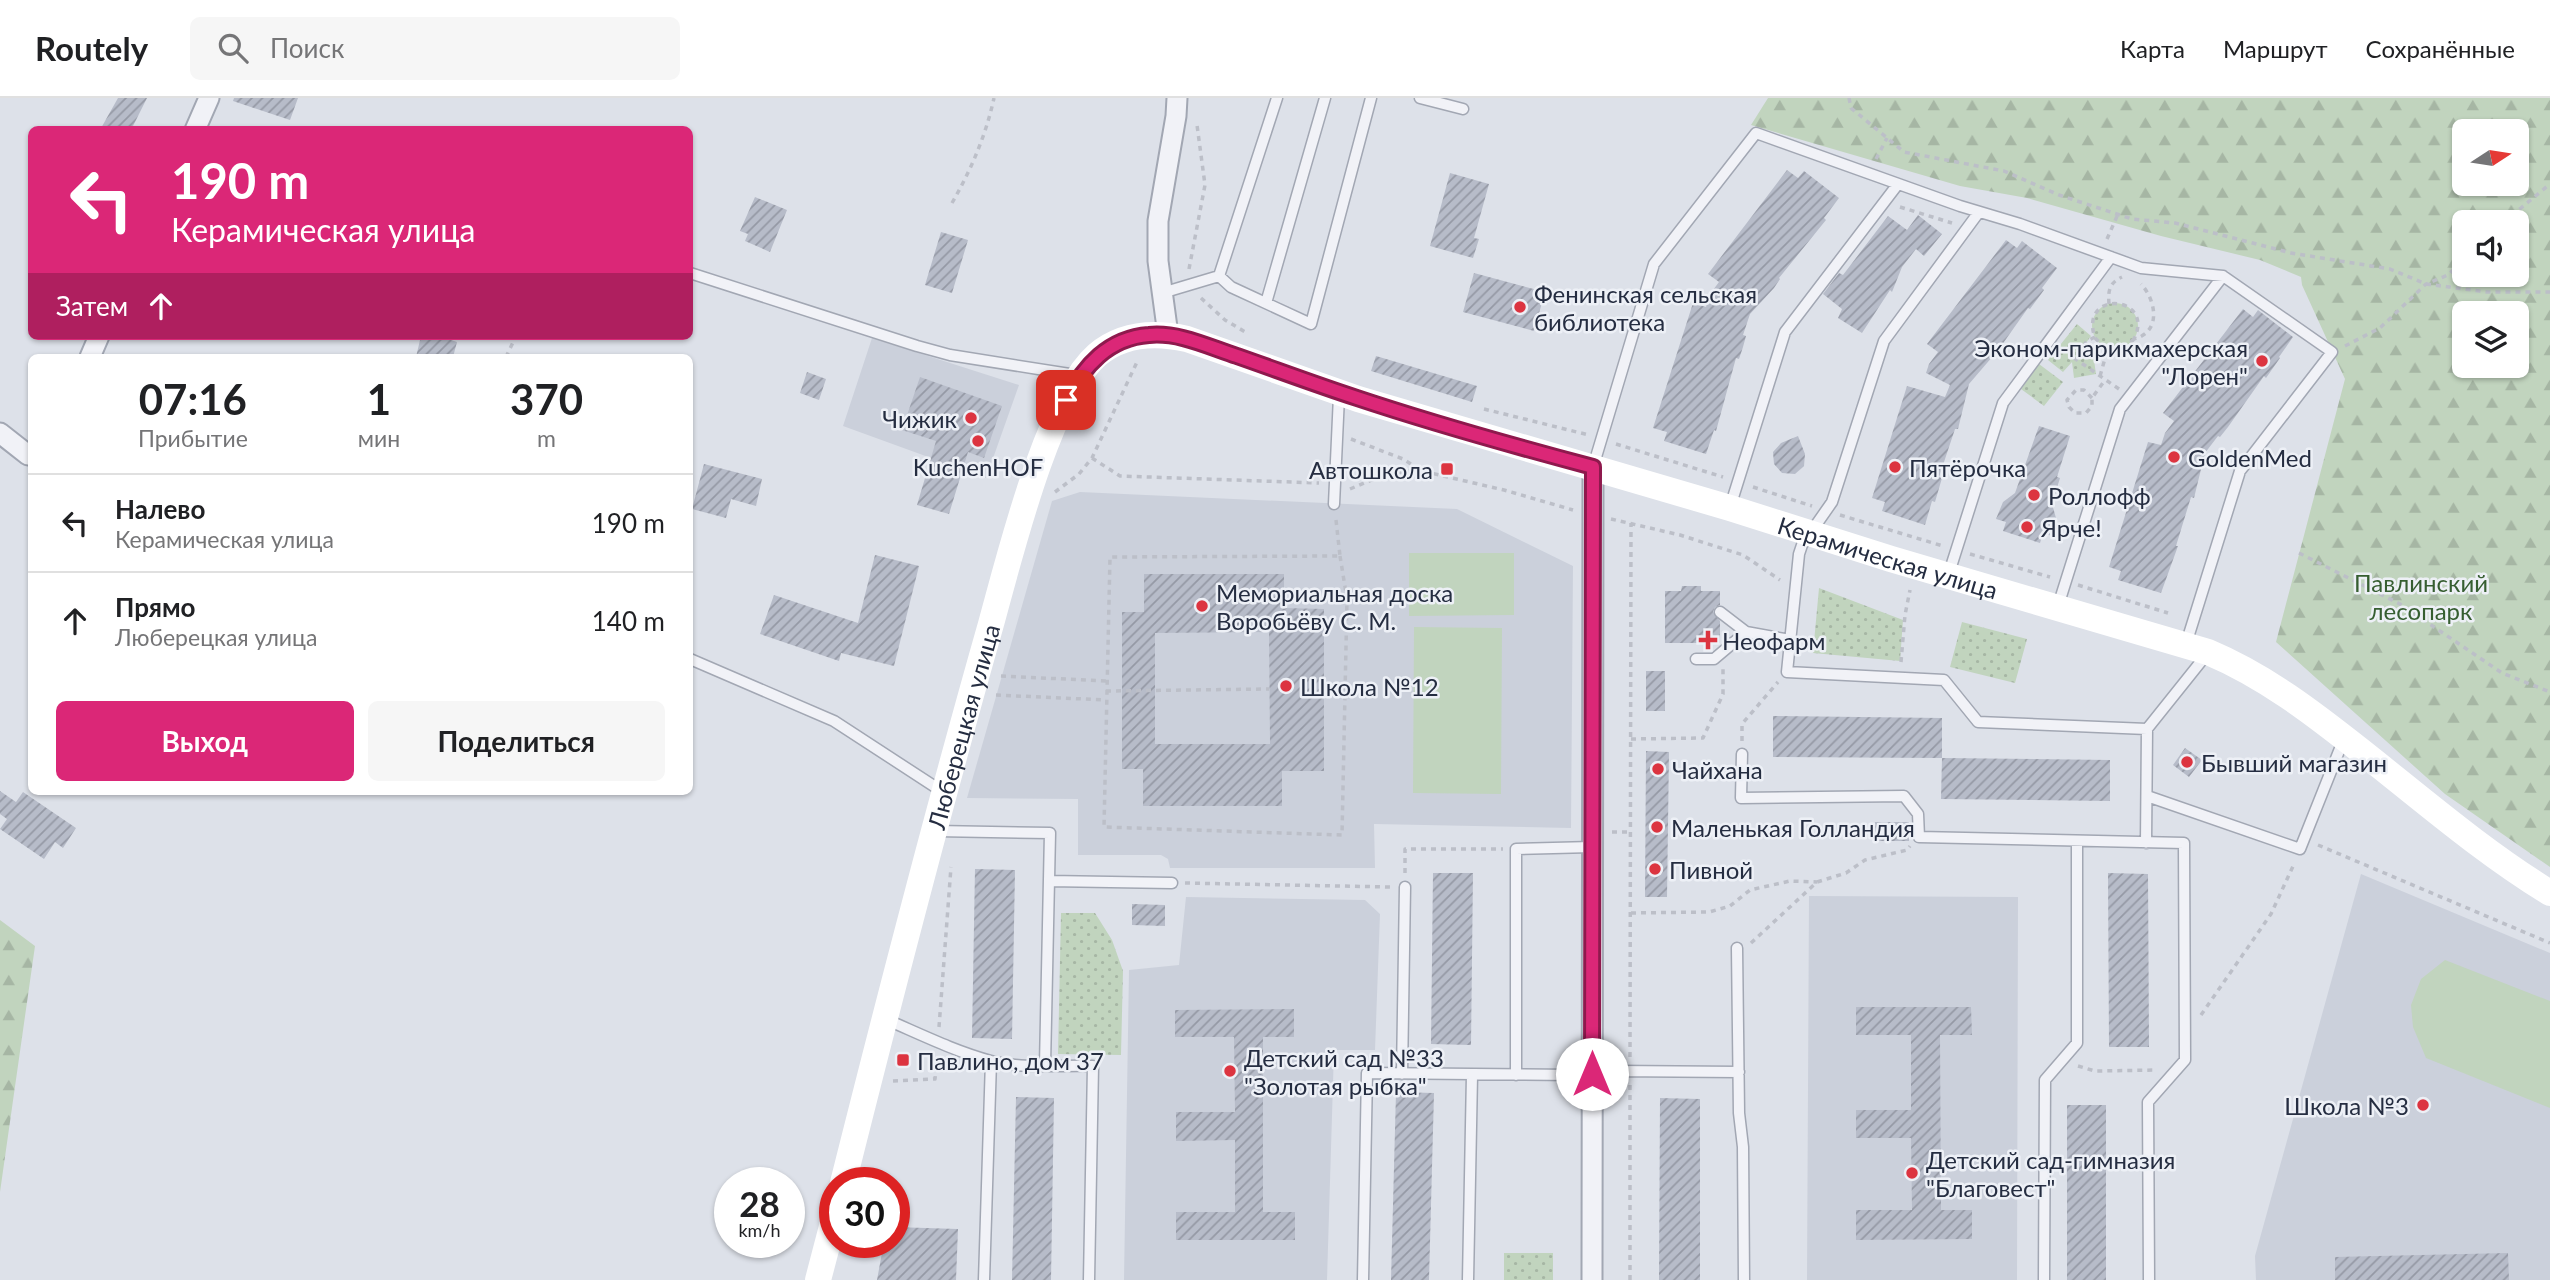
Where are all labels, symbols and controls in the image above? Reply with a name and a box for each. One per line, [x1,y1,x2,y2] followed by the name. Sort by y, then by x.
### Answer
[190,17,680,80] search box
[35,28,148,68] text: Routely
[214,29,252,67] icon: search
[270,32,344,64] text: Поиск
[2120,34,2185,63] text: Карта
[2223,34,2328,63] text: Маршрут
[2366,34,2515,63] text: Сохранённые
[2452,119,2529,196] north arrow
[2452,119,2529,378] map controls
[171,151,309,209] text: 190 m
[56,154,147,245] icon: left
[171,210,475,249] text: Керамическая улица
[2452,210,2529,287] button: sound
[1534,279,1757,336] place label: Фенинская сельская библиотека
[142,287,180,325] icon: ahead
[56,290,128,322] text: Затем
[1512,299,1528,315] marker: Фенинская сельская библиотека
[2452,301,2529,378] button: layers
[1974,333,2248,390] place label: Эконом-парикмахерская "Лорен"
[2254,353,2270,369] marker: Эконом-парикмахерская "Лорен"
[1036,370,1096,430] pin
[139,374,247,424] text: 07:16
[367,374,391,424] text: 1
[510,374,583,424] text: 370
[1047,381,1085,419] icon: arrive
[882,404,958,433] place label: Чижик
[963,410,979,426] marker: Чижик
[138,424,248,452] text: Прибытие
[358,424,400,452] text: мин
[537,424,556,452] text: m
[970,433,986,449] marker: KuchenHOF
[2188,443,2312,472] place label: GoldenMed
[2166,449,2182,465] marker: GoldenMed
[913,452,1043,481] place label: KuchenHOF
[1909,453,2026,482] place label: Пятёрочка
[1309,455,1433,484] place label: Автошкола
[1887,459,1903,475] marker: Пятёрочка
[1439,461,1455,477] marker: Автошкола
[2048,481,2151,510] place label: Роллофф
[2026,487,2042,503] marker: Роллофф
[115,493,205,525] text: Налево
[56,504,94,542] icon: left
[592,507,665,539] text: 190 m
[1774,510,2001,604] street label: Керамическая улица
[2040,513,2102,542] place label: Ярче!
[2019,519,2035,535] marker: Ярче!
[115,525,334,553] text: Керамическая улица
[2354,568,2488,625] park label: Павлинский лесопарк
[1216,578,1453,635] place label: Мемориальная доска Воробьёву С. М.
[115,591,196,623] text: Прямо
[1194,598,1210,614] marker: Мемориальная доска Воробьёву С. М.
[56,602,94,640] icon: ahead
[592,605,665,637] text: 140 m
[920,621,1005,833] street label: Люберецкая улица
[115,623,317,651] text: Люберецкая улица
[1722,626,1825,655] place label: Неофарм
[1700,632,1716,648] marker: Неофарм
[1300,672,1439,701] place label: Школа №12
[1278,678,1294,694] marker: Школа №12
[56,701,354,781] button: Выход
[368,701,665,781] button: Поделиться
[2201,748,2387,777] place label: Бывший магазин
[2179,754,2195,770] marker: Бывший магазин
[1672,755,1763,784] place label: Чайхана
[1650,761,1666,777] marker: Чайхана
[1671,813,1915,842] place label: Маленькая Голландия
[1649,819,1665,835] marker: Маленькая Голландия
[1669,855,1753,884] place label: Пивной
[1647,861,1663,877] marker: Пивной
[1555,1037,1629,1111] position arrow
[1244,1043,1444,1100] place label: Детский сад №33 "Золотая рыбка"
[917,1046,1104,1075] place label: Павлино, дом 37
[895,1052,911,1068] marker: Павлино, дом 37
[1222,1063,1238,1079] marker: Детский сад №33 "Золотая рыбка"
[2284,1091,2409,1120] place label: Школа №3
[2415,1097,2431,1113] marker: Школа №3
[1926,1145,2175,1202] place label: Детский сад-гимназия "Благовест"
[1904,1165,1920,1181] marker: Детский сад-гимназия "Благовест"
[819,1167,910,1258] speed limit sign: 30
[739,1182,780,1224] text: 28
[738,1219,781,1241] text: km/h

